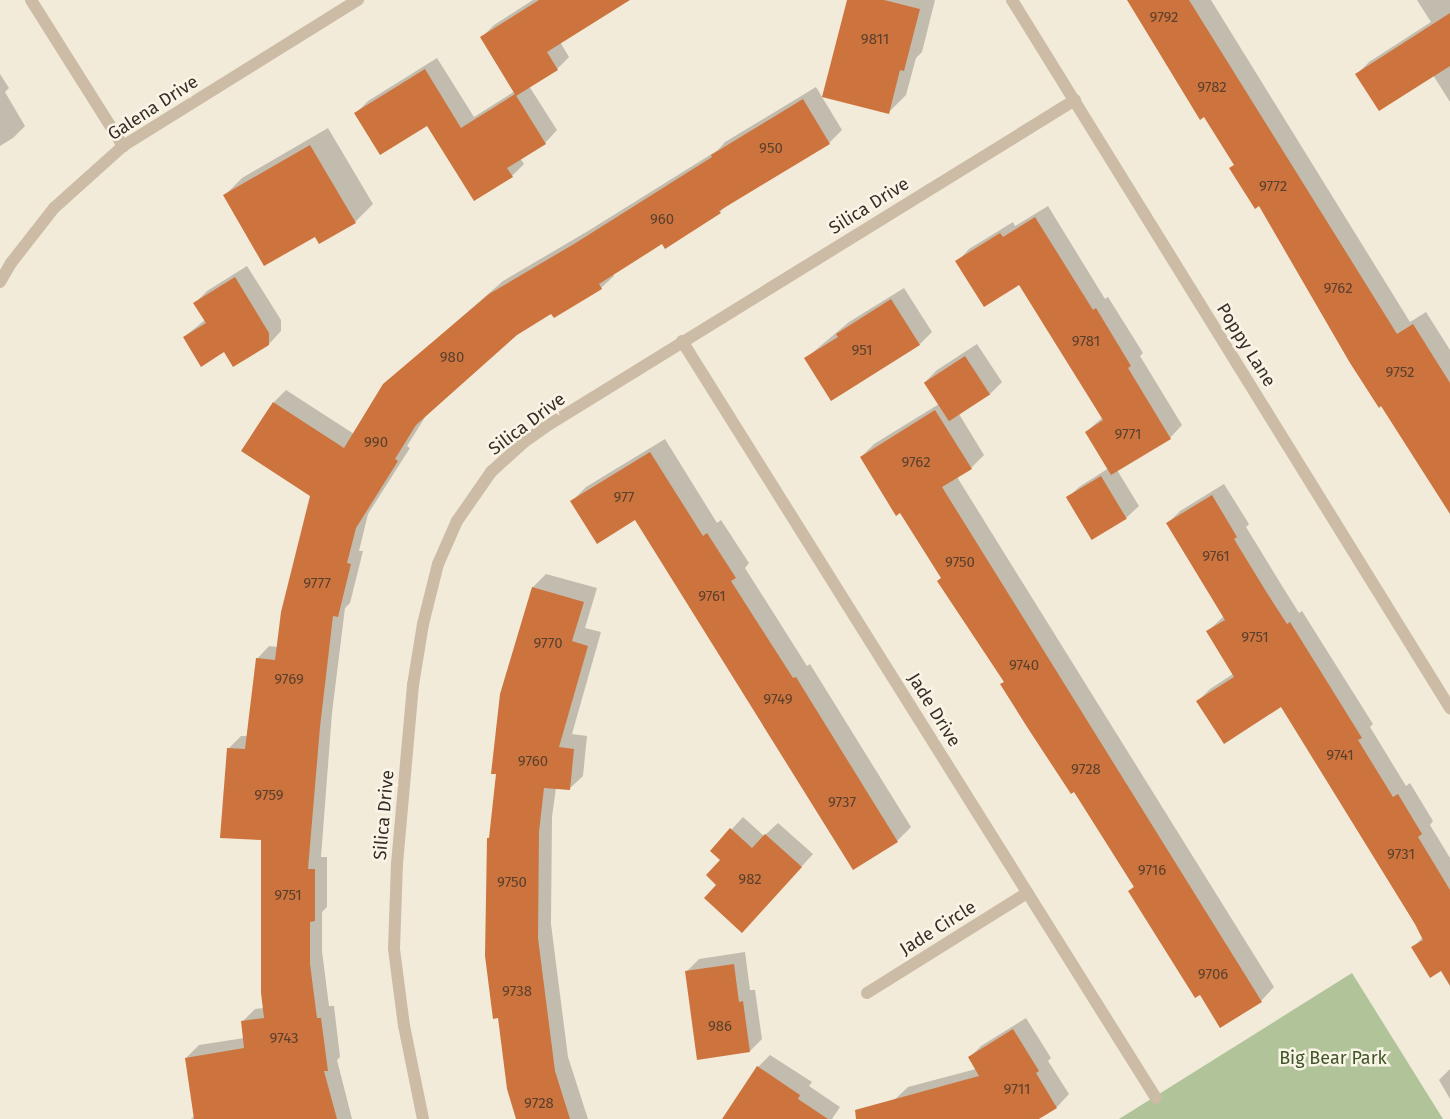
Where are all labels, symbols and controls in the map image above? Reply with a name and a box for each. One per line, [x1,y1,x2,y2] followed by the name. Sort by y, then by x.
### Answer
[1149,9,1179,27] house number: 9792
[861,31,889,49] house number: 9811
[104,71,202,145] street label: Galena Drive
[1197,79,1227,97] house number: 9782
[759,140,783,158] house number: 950
[825,173,913,239] street label: Silica Drive
[1259,178,1287,196] house number: 9772
[650,211,674,229] house number: 960
[1323,280,1353,298] house number: 9762
[1212,299,1280,391] street label: Poppy Lane
[1072,333,1100,351] house number: 9781
[851,342,873,360] house number: 951
[440,349,464,367] house number: 980
[1386,364,1414,382] house number: 9752
[484,388,570,460] street label: Silica Drive
[1114,426,1142,444] house number: 9771
[364,434,388,452] house number: 990
[901,454,931,472] house number: 9762
[614,489,634,507] house number: 977
[1202,548,1230,566] house number: 9761
[945,554,975,572] house number: 9750
[303,575,331,593] house number: 9777
[698,588,726,606] house number: 9761
[1241,629,1269,647] house number: 9751
[533,635,563,653] house number: 9770
[1009,657,1039,675] house number: 9740
[903,669,965,751] street label: Jade Drive
[274,671,304,689] house number: 9769
[763,691,793,709] house number: 9749
[1326,747,1354,765] house number: 9741
[518,753,548,771] house number: 9760
[1071,761,1101,779] house number: 9728
[369,769,399,861] street label: Silica Drive
[254,787,284,805] house number: 9759
[828,794,856,812] house number: 9737
[1387,846,1415,864] house number: 9731
[1138,862,1166,880] house number: 9716
[738,871,762,889] house number: 982
[497,874,527,892] house number: 9750
[274,887,302,905] house number: 9751
[896,896,980,960] street label: Jade Circle
[1198,966,1228,984] house number: 9706
[502,983,532,1001] house number: 9738
[708,1018,732,1036] house number: 986
[270,1030,298,1048] house number: 9743
[1279,1047,1387,1069] park label: Big Bear Park
[1004,1081,1030,1099] house number: 9711
[524,1095,554,1113] house number: 9728

